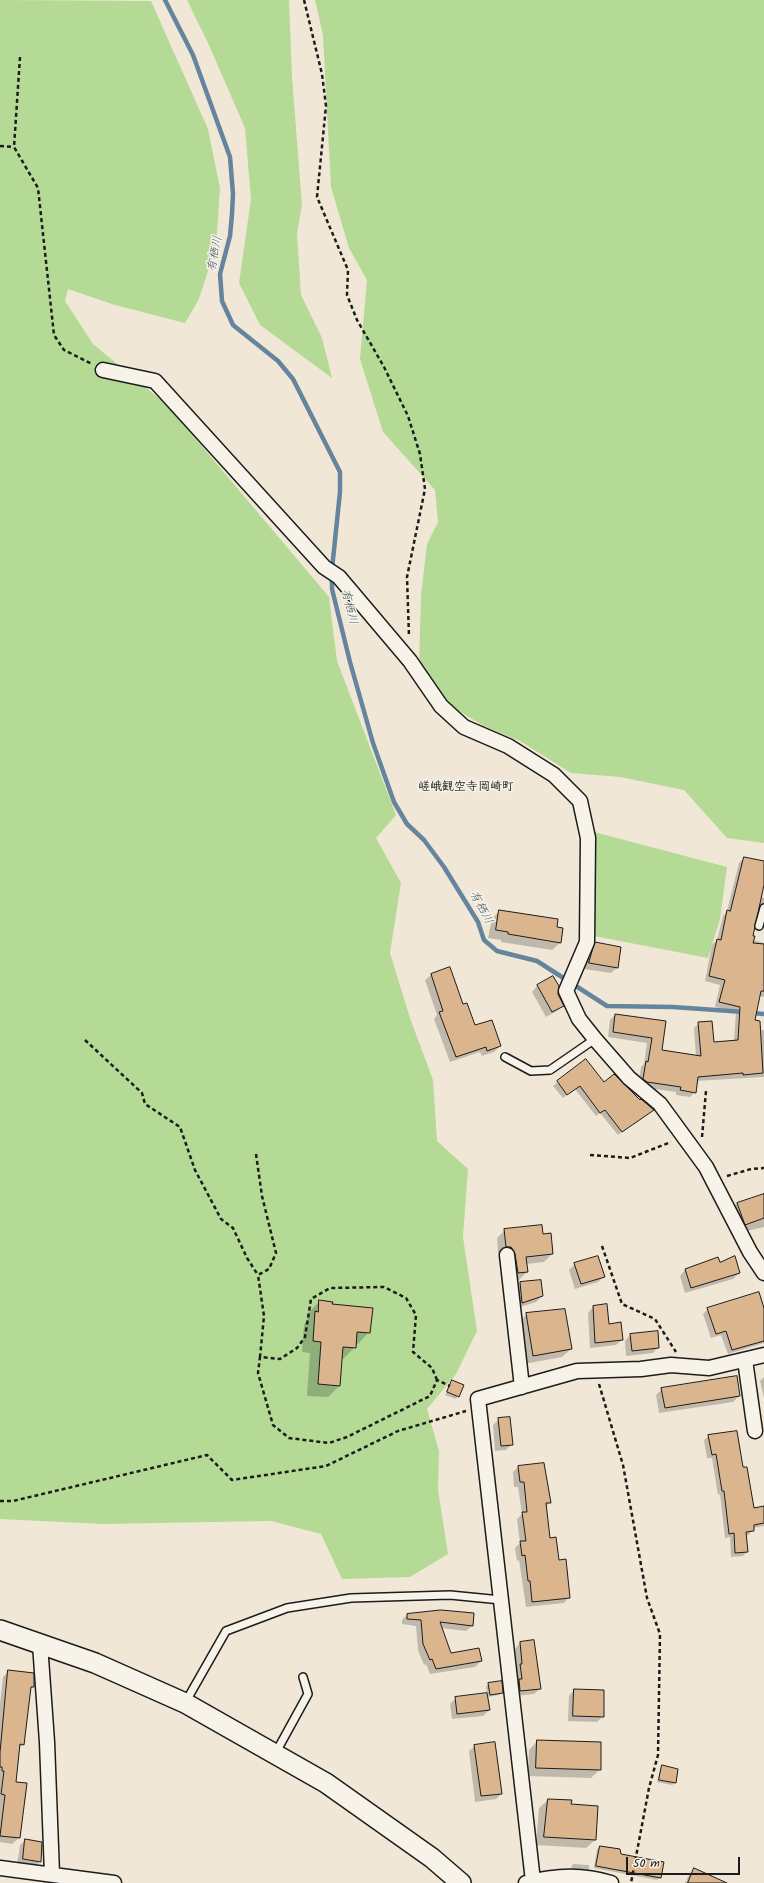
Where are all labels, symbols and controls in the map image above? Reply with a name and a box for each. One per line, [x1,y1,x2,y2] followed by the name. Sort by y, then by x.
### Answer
[205,235,227,273] water label: 有栖川
[337,588,359,626] water label: 有栖川
[418,781,514,795] district label: 嵯峨観空寺岡崎町
[465,889,495,927] water label: 有栖川
[628,1849,742,1875] scale bar
[633,1854,660,1873] text: 50 m

